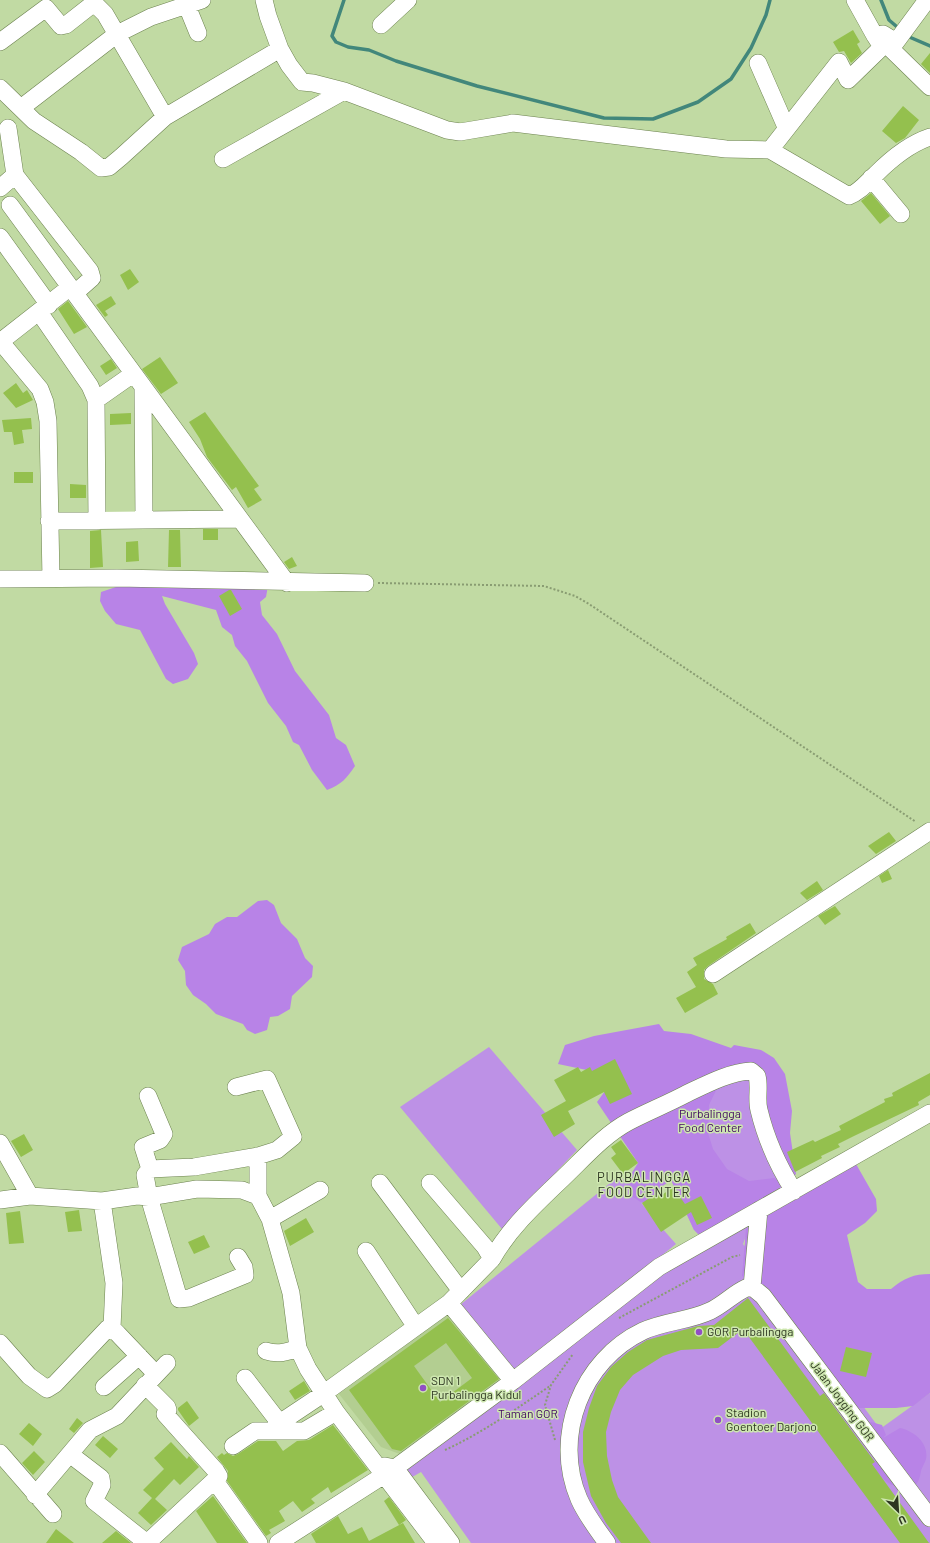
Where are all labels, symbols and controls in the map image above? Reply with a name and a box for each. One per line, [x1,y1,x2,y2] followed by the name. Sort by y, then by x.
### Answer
[678,1106,742,1134] park label: Purbalingga Food Center
[597,1169,691,1200] district label: PURBALINGGA FOOD CENTER
[707,1324,793,1338] place label: GOR Purbalingga
[694,1327,704,1337] marker: GOR Purbalingga
[808,1357,878,1444] street label: Jalan Jogging GOR
[431,1373,521,1401] place label: SDN 1 Purbalingga Kidul
[418,1383,428,1393] marker: SDN 1 Purbalingga Kidul
[726,1405,817,1433] place label: Stadion Goentoer Darjono
[498,1406,558,1420] park label: Taman GOR
[713,1415,723,1425] marker: Stadion Goentoer Darjono
[878,1491,918,1531] north arrow
[896,1513,908,1528] text: U

